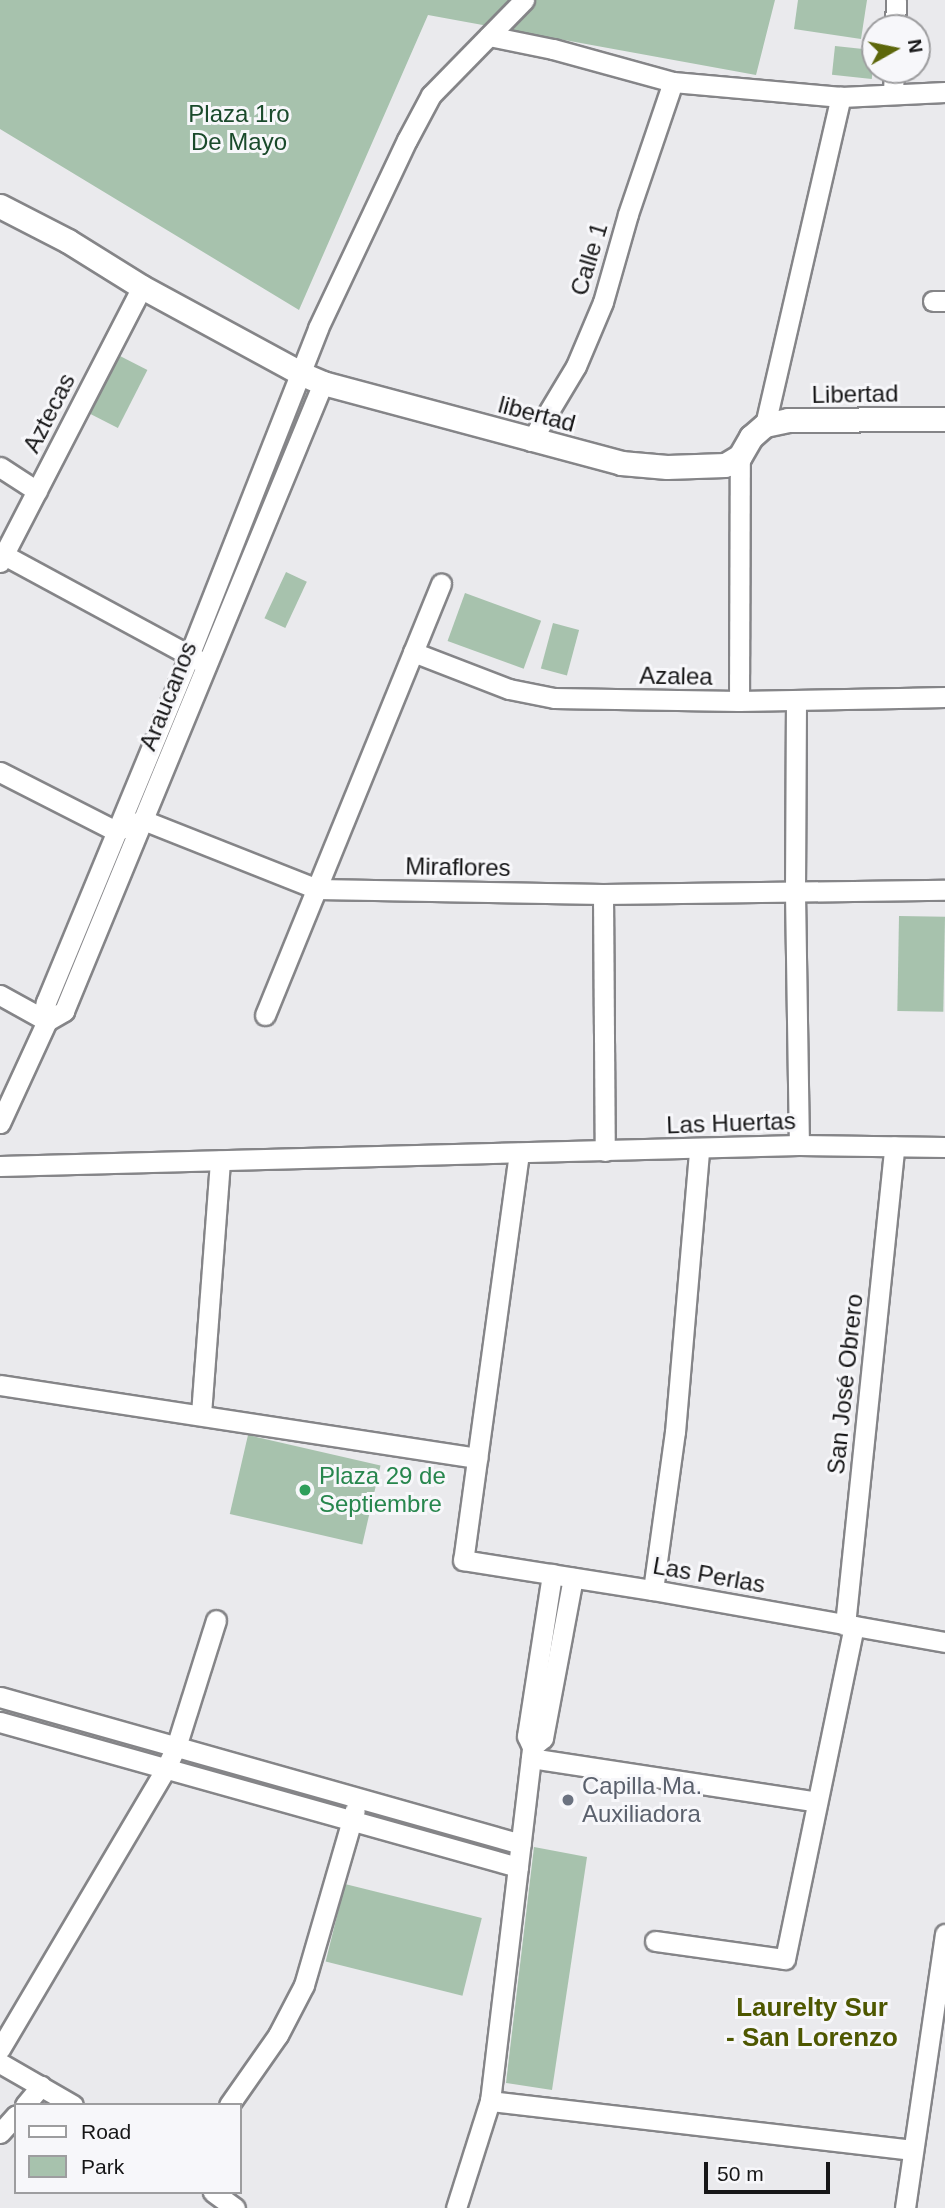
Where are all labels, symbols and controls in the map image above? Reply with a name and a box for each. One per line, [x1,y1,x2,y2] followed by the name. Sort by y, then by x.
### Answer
[861,14,931,84] north arrow
[904,38,927,54] text: N
[188,100,290,156] park label: Plaza 1ro De Mayo
[564,219,614,299] street label: Calle 1
[17,368,81,458] street label: Aztecas
[811,379,899,409] street label: Libertad
[495,390,579,438] street label: libertad
[133,637,203,755] street label: Araucanos
[639,661,713,691] street label: Azalea
[405,852,511,882] street label: Miraflores
[666,1106,796,1140] street label: Las Huertas
[821,1292,869,1476] street label: San José Obrero
[319,1462,446,1518] place label: Plaza 29 de Septiembre
[297,1482,313,1498] marker: Plaza 29 de Septiembre
[651,1551,767,1599] street label: Las Perlas
[582,1772,702,1828] place label: Capilla Ma. Auxiliadora
[560,1792,576,1808] marker: Capilla Ma. Auxiliadora
[726,1992,898,2054] district label: Laurelty Sur - San Lorenzo
[14,2103,242,2194] legend
[81,2120,131,2143] text: Road
[707,2148,833,2192] scale bar
[81,2155,124,2178] text: Park
[717,2162,764,2185] text: 50 m

